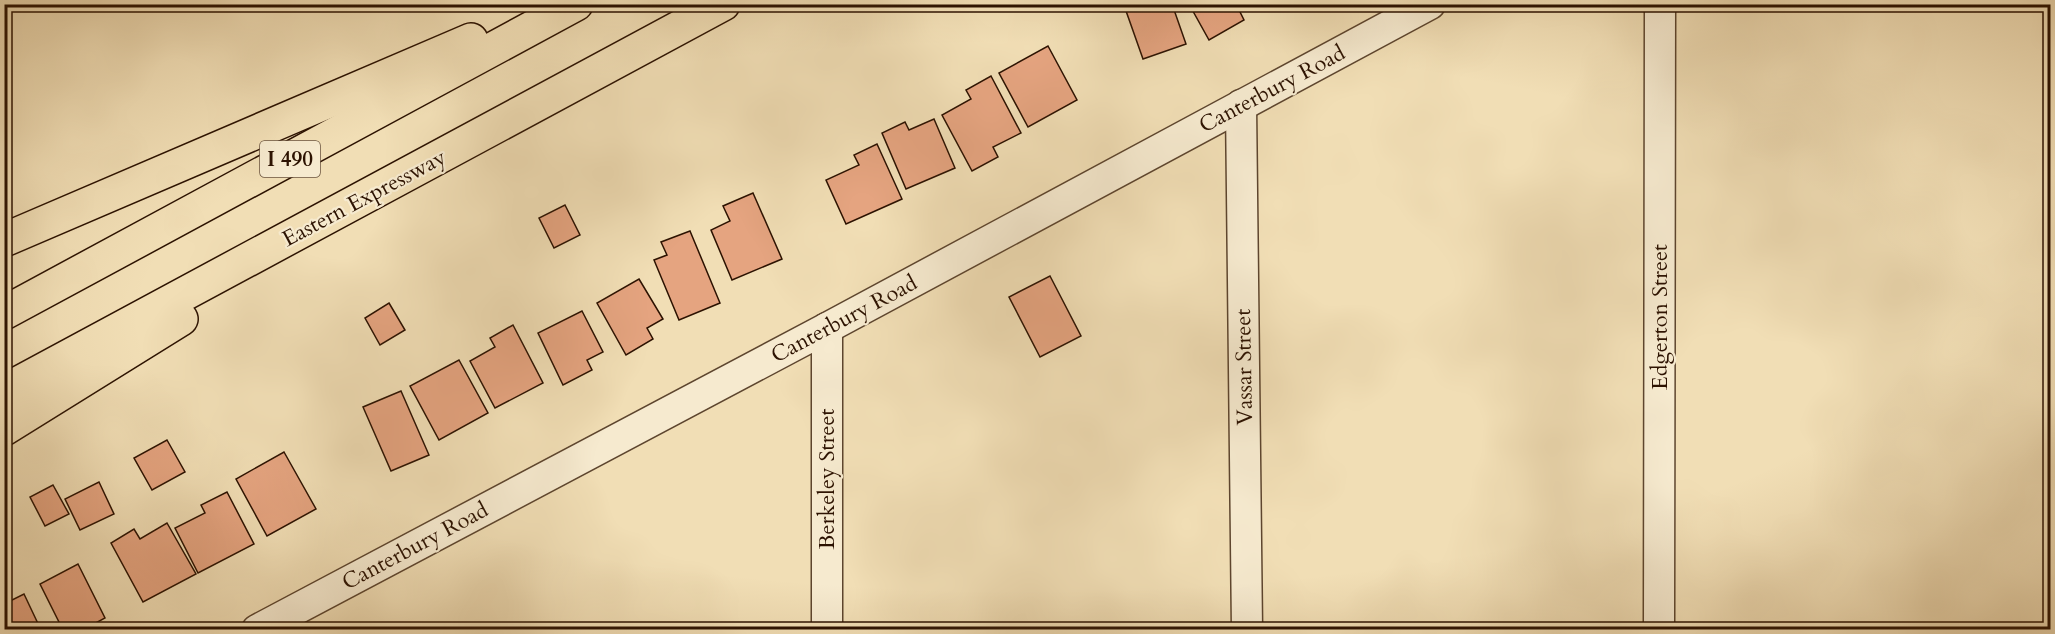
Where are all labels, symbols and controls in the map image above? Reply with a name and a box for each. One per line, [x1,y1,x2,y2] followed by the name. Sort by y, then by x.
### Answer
[1194,38,1351,140] street label: Canterbury Road
[260,141,320,177] road number: I 490
[277,142,452,254] street label: Eastern Expressway
[1645,244,1675,390] street label: Edgerton Street
[766,268,923,370] street label: Canterbury Road
[1228,308,1260,426] street label: Vassar Street
[812,409,842,549] street label: Berkeley Street
[337,495,494,597] street label: Canterbury Road

